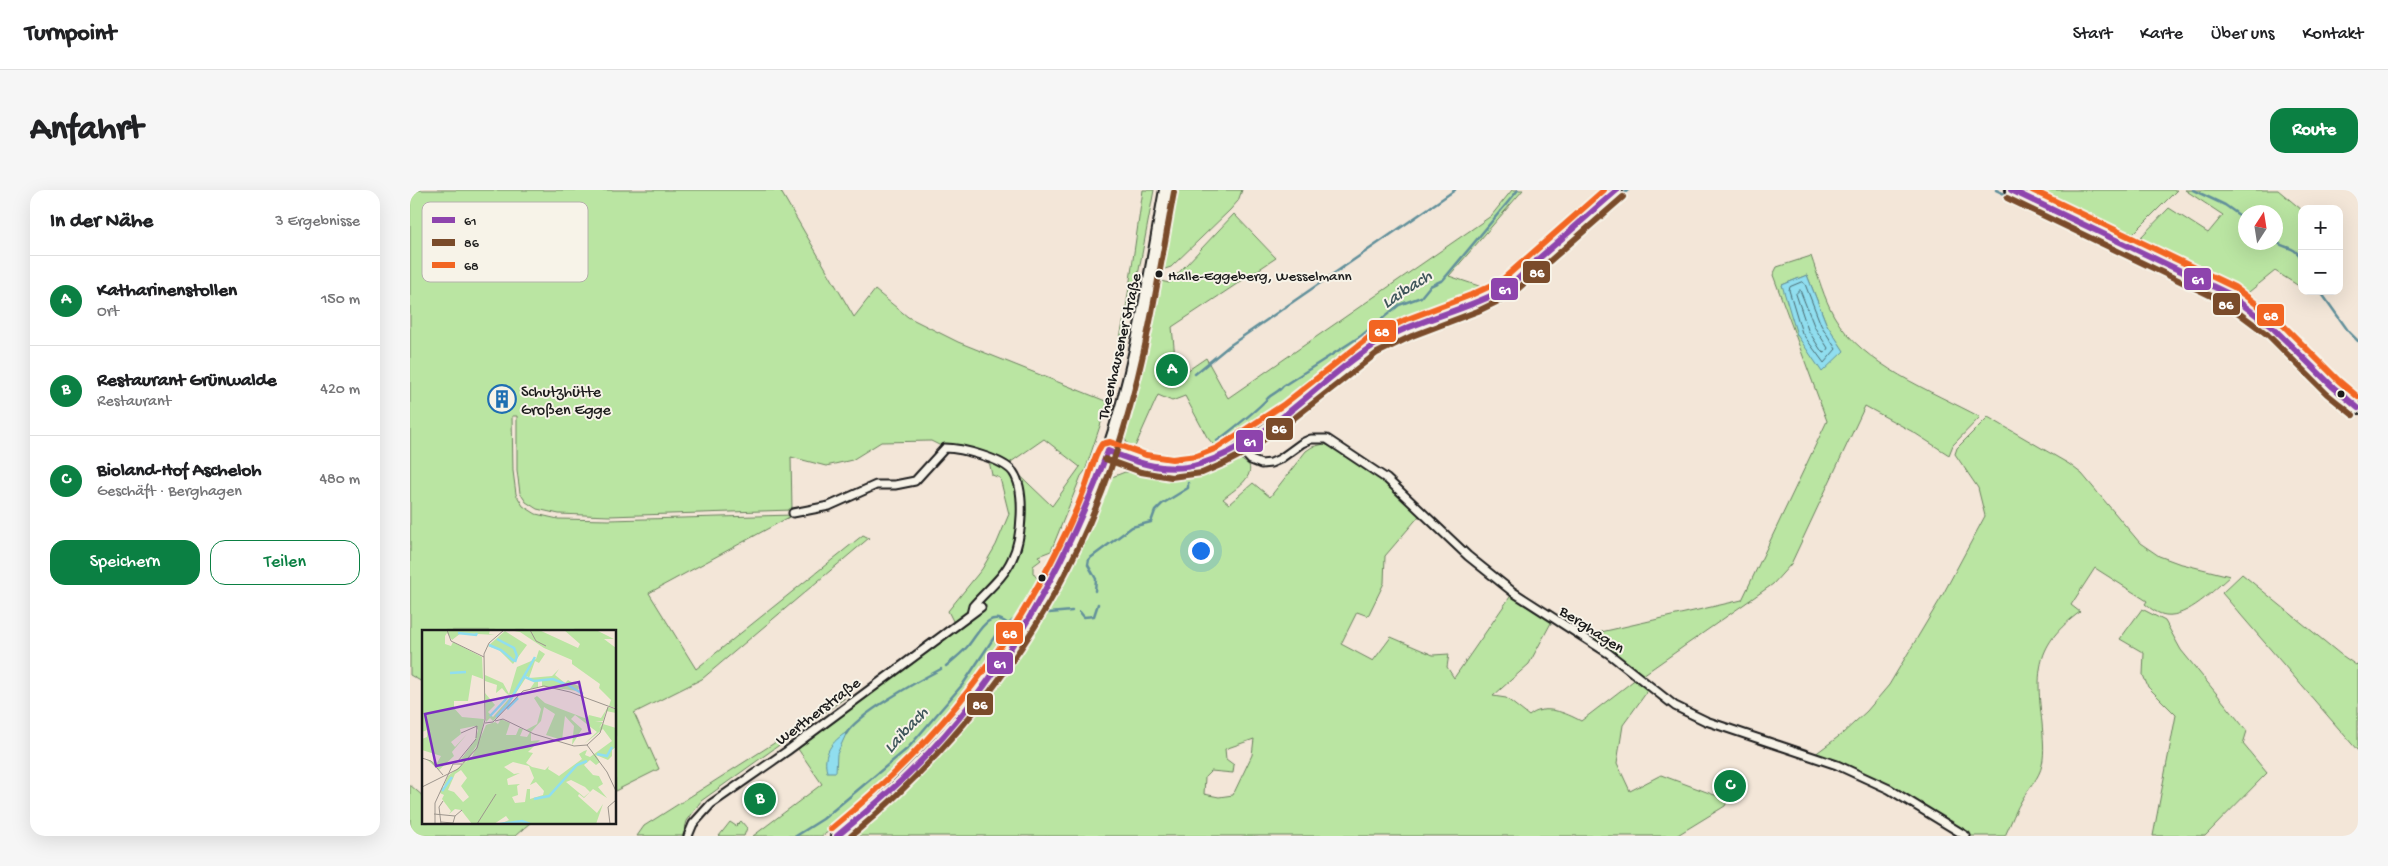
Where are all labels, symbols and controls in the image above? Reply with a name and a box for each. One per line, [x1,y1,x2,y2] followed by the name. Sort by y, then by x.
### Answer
[25,20,116,49] text: Turnpoint
[2073,24,2112,45] text: Start
[2140,24,2183,45] text: Karte
[2211,24,2274,45] text: Über uns
[2302,24,2363,45] text: Kontakt
[2270,108,2358,153] button: Route
[30,110,143,151] text: Anfahrt
[422,202,588,282] legend
[2238,205,2283,250] north arrow
[2298,205,2343,295] map controls
[2298,205,2343,250] button: +
[50,210,153,235] text: In der Nähe
[275,213,360,232] text: 3 Ergebnisse
[464,214,477,231] text: 61
[464,236,480,253] text: 86
[2298,250,2343,295] button: −
[464,259,479,276] text: 68
[1522,260,1551,284] line badge: 86
[1378,266,1437,314] water label: Laibach
[1530,266,1545,283] text: 86
[2183,267,2212,291] line badge: 61
[1168,268,1352,286] place label: Halle-Eggeberg, Wesselmann
[1154,269,1164,279] marker: Halle-Eggeberg, Wesselmann
[1095,271,1148,423] street label: Theenhausener Straße
[2192,273,2205,290] text: 61
[1490,277,1519,301] line badge: 61
[97,280,237,303] text: Katharinenstollen
[1499,283,1512,300] text: 61
[61,291,71,310] text: A
[321,291,360,310] text: 150 m
[2212,292,2241,316] line badge: 86
[2219,298,2234,315] text: 86
[97,303,119,322] text: Ort
[2256,303,2285,327] line badge: 68
[2264,309,2279,326] text: 68
[1368,319,1397,343] line badge: 68
[1375,325,1390,342] text: 68
[1156,351,1188,389] pin: A
[97,370,277,393] text: Restaurant Grünwalde
[62,381,70,400] text: B
[320,381,360,400] text: 420 m
[487,384,517,414] building icon: Schutzhütte Großen Egge
[521,384,612,421] place label: Schutzhütte Großen Egge
[2336,389,2346,399] unlabelled marker
[97,393,171,412] text: Restaurant
[1265,417,1294,441] line badge: 86
[1272,422,1287,439] text: 86
[1235,429,1264,453] line badge: 61
[1244,435,1257,452] text: 61
[97,460,262,483] text: Bioland-Hof Ascheloh
[62,471,70,490] text: C
[319,471,360,490] text: 480 m
[97,483,242,502] text: Geschäft · Berghagen
[1188,538,1214,564] your location
[50,540,200,585] button: Speichern
[210,540,360,585] button: Teilen
[1037,573,1047,583] unlabelled marker
[1554,602,1627,659] street label: Berghagen
[995,621,1024,645] line badge: 68
[1003,627,1018,644] text: 68
[422,630,616,824] inset map
[986,651,1014,675] line badge: 61
[994,657,1007,674] text: 61
[773,674,866,751] street label: Wertherstraße
[966,692,994,716] line badge: 86
[973,698,988,715] text: 86
[880,703,934,758] water label: Laibach
[1714,767,1746,805] pin: C
[744,780,776,818] pin: B

